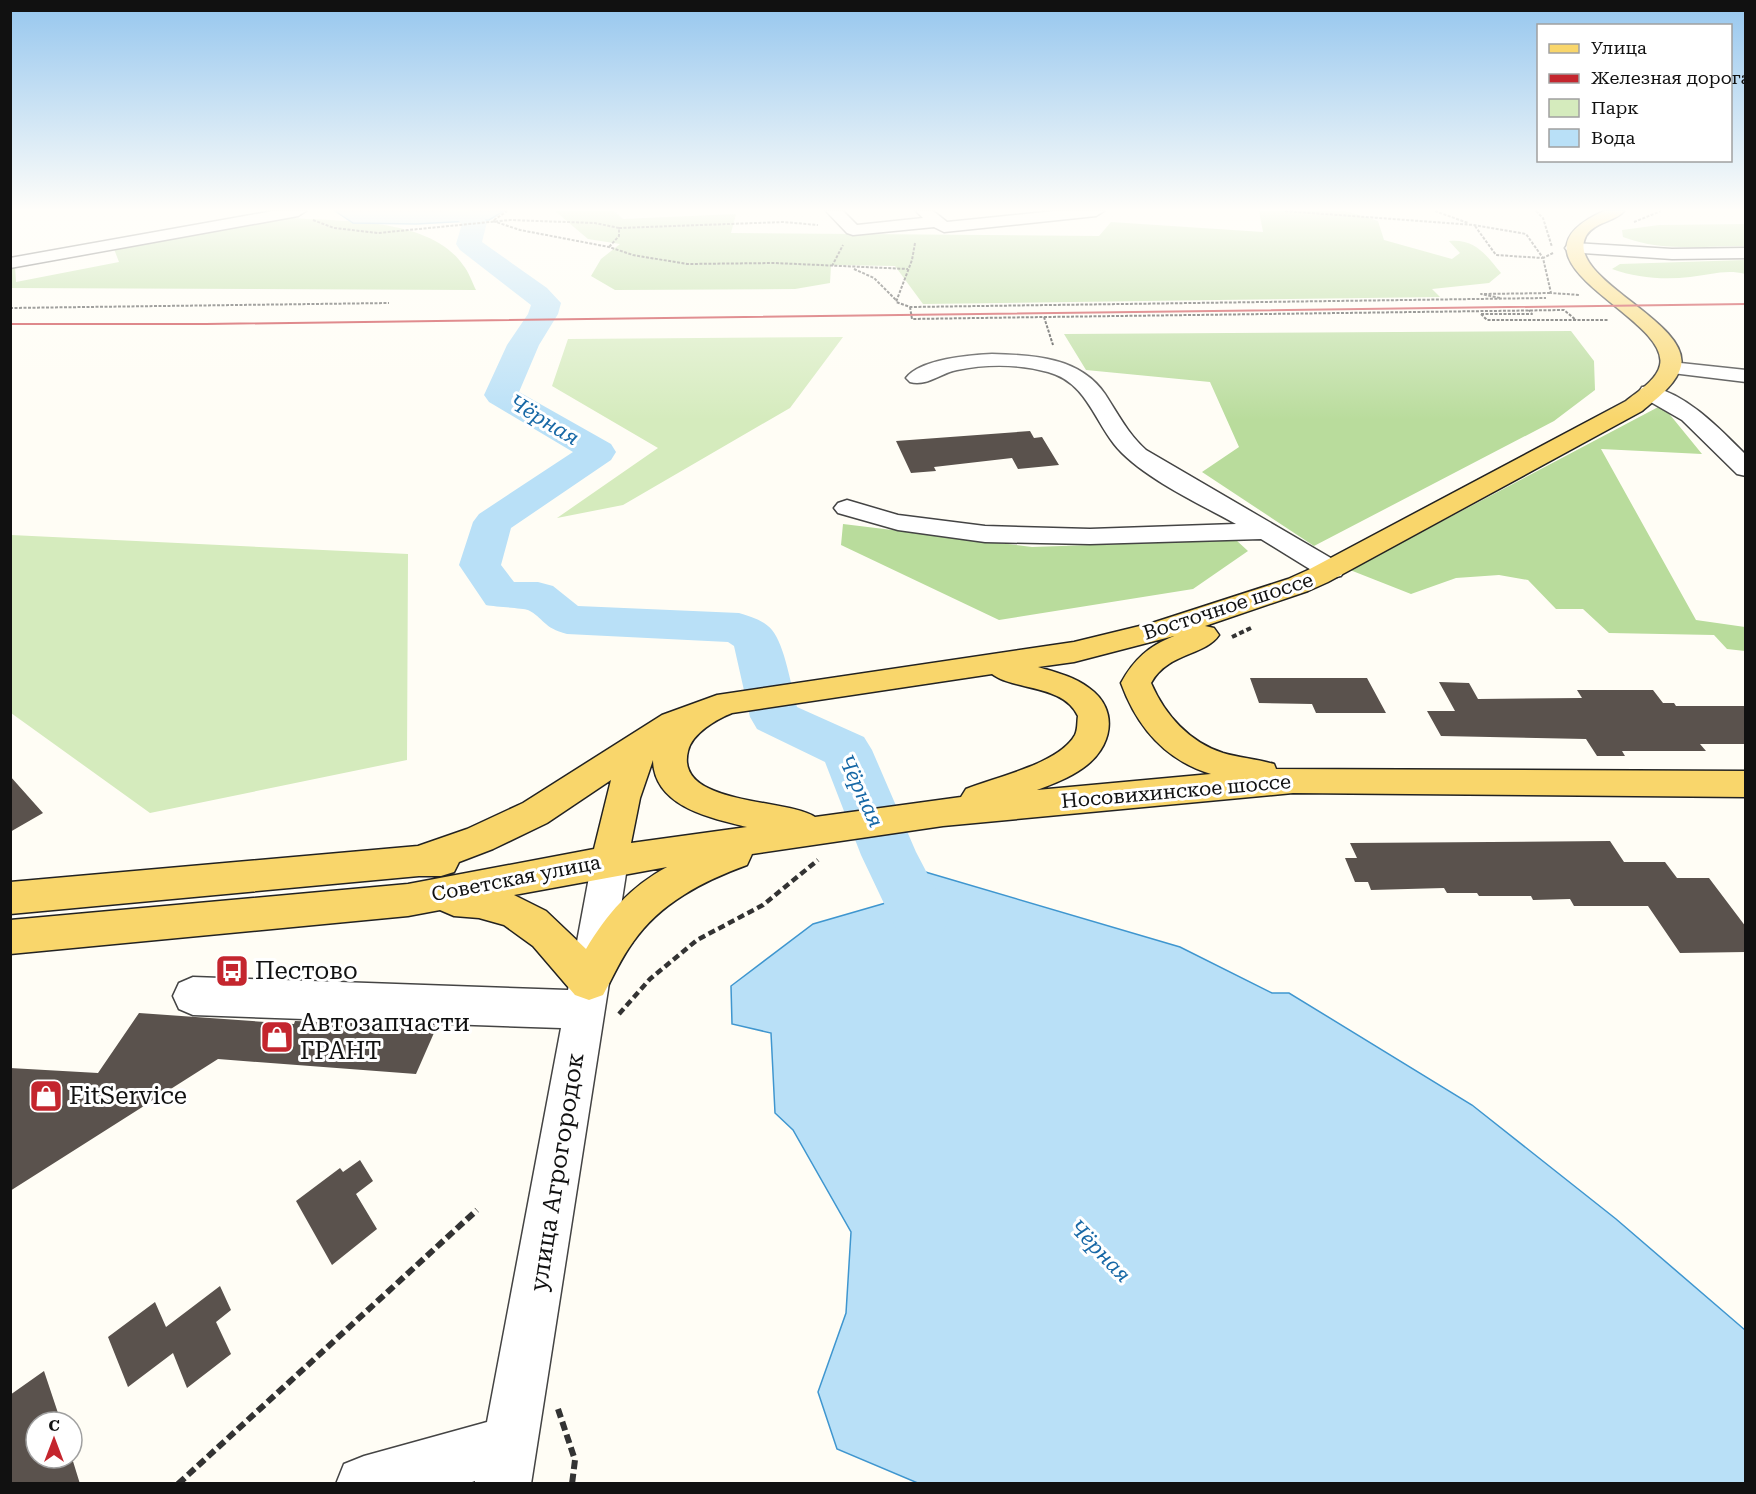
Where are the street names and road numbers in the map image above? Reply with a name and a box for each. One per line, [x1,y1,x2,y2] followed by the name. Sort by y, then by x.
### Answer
[1140,567,1316,645] street label: Восточное шоссе
[1060,769,1292,813] street label: Носовихинское шоссе
[429,850,603,906] street label: Советская улица
[524,1051,590,1293] street label: улица Агрогородок

